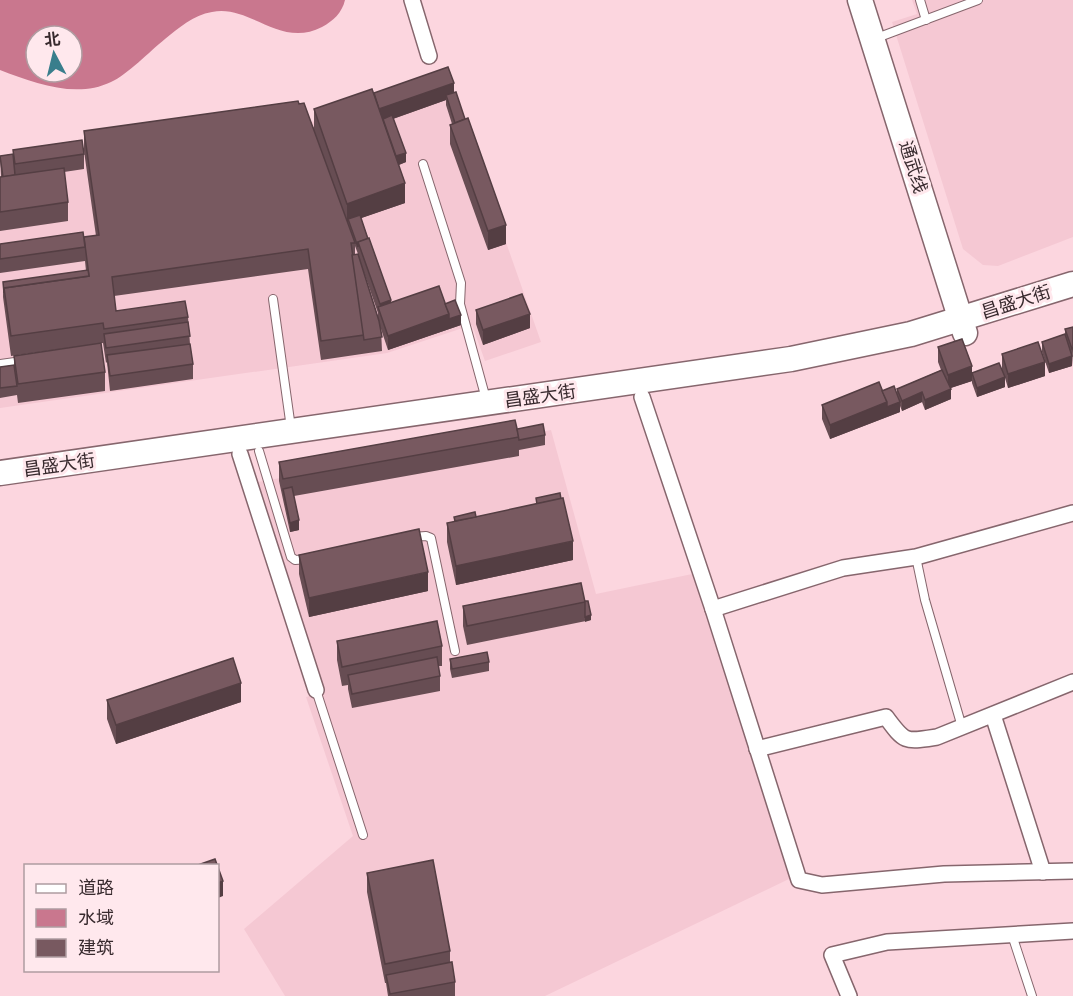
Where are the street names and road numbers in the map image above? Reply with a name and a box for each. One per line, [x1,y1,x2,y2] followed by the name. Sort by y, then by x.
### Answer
[895,138,931,196] street label: 通武线
[978,280,1054,324] street label: 昌盛大街
[503,380,577,412] street label: 昌盛大街
[22,449,96,481] street label: 昌盛大街

